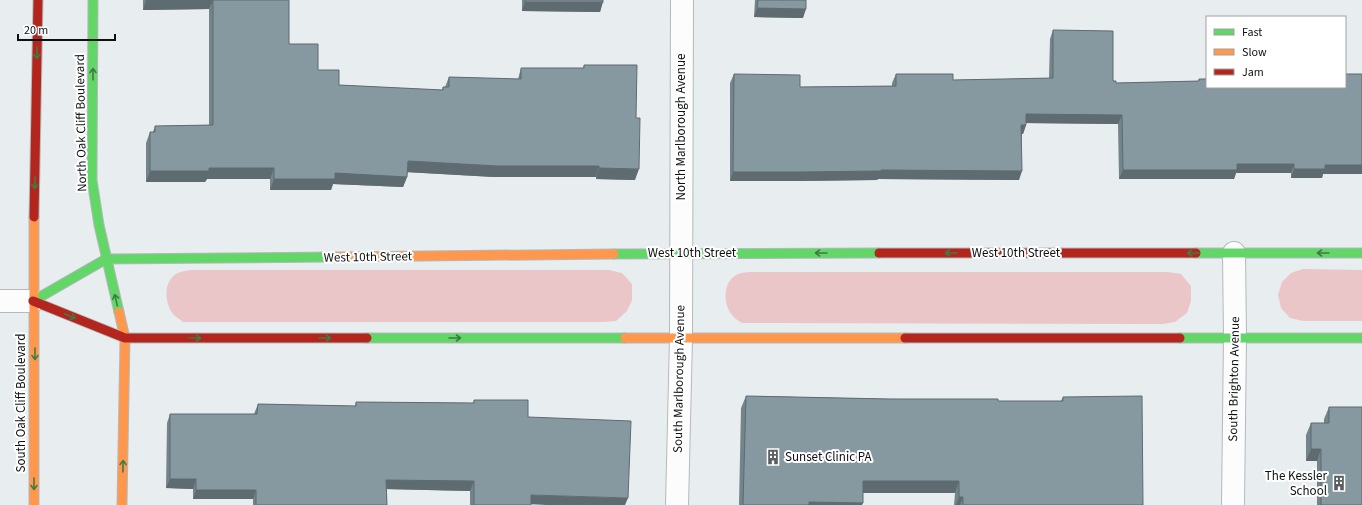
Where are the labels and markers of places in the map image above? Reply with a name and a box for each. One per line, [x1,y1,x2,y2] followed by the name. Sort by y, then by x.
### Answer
[764,448,782,466] building icon: Sunset Clinic PA
[785,448,872,466] place label: Sunset Clinic PA
[1265,467,1327,500] place label: The Kessler School
[1330,474,1348,492] building icon: The Kessler School

